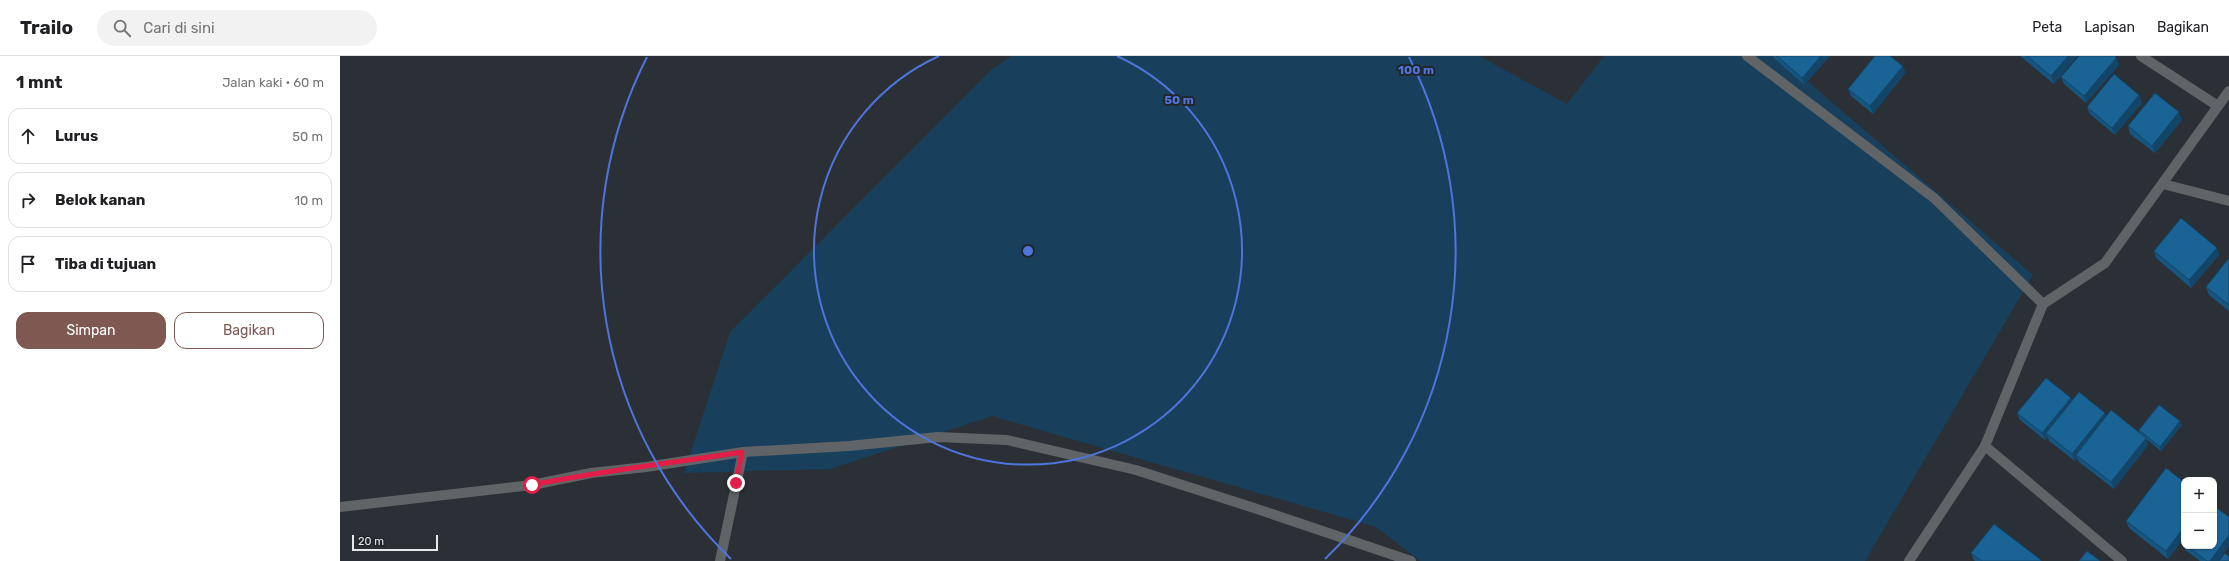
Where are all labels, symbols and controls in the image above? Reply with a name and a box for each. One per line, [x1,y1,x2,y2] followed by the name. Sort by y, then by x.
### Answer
[97,10,377,46] search box
[20,16,73,39] text: Trailo
[111,17,133,39] icon: search
[143,19,215,37] text: Cari di sini
[2032,19,2062,36] text: Peta
[2084,19,2135,36] text: Lapisan
[2157,19,2209,36] text: Bagikan
[1398,63,1434,77] text: 100 m
[16,72,62,92] text: 1 mnt
[222,75,324,90] text: Jalan kaki · 60 m
[1164,93,1194,107] text: 50 m
[17,125,39,147] icon: ahead
[55,127,98,145] text: Lurus
[292,129,323,144] text: 50 m
[17,189,39,211] icon: right
[55,191,145,209] text: Belok kanan
[294,193,323,208] text: 10 m
[1021,244,1035,258] centre of rings
[17,253,39,275] icon: arrive
[55,255,156,273] text: Tiba di tujuan
[16,312,166,349] button: Simpan
[174,312,324,349] button: Bagikan
[727,474,745,492] route end
[523,476,541,494] route start
[2181,477,2217,549] map controls
[2181,477,2217,513] button: +
[2181,513,2217,549] button: −
[352,533,438,552] scale bar
[358,535,384,548] text: 20 m

